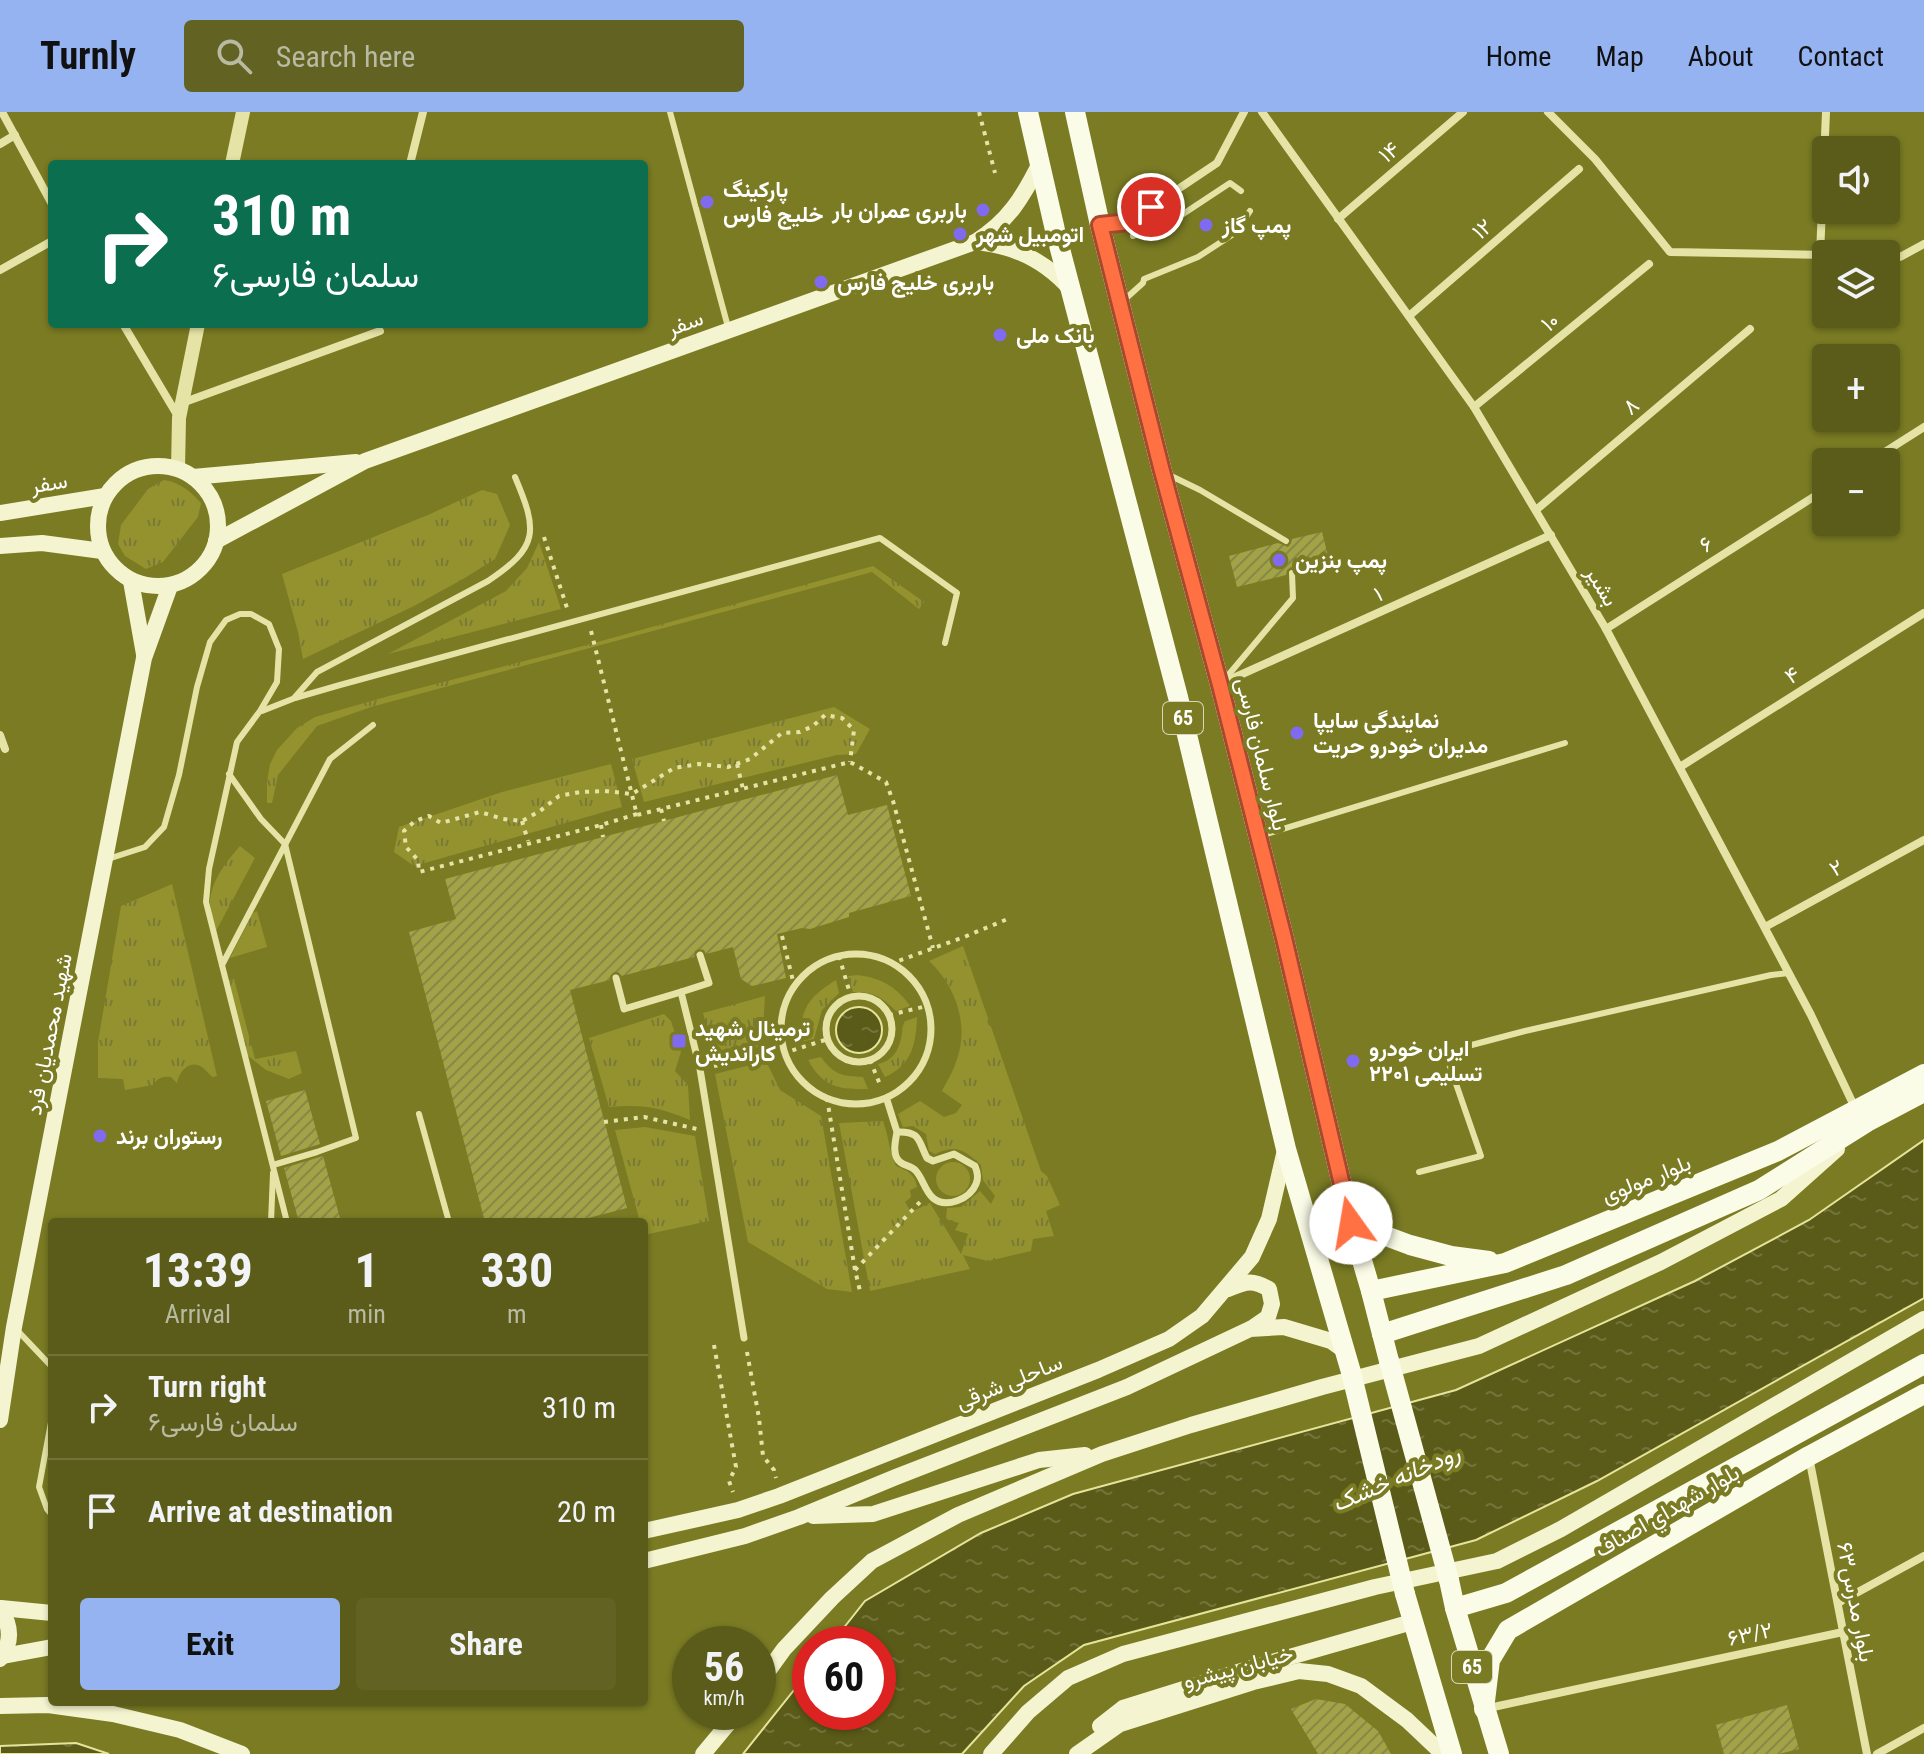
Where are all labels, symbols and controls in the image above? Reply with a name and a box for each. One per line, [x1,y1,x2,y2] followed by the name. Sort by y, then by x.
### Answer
[184,20,744,92] search box
[40,34,136,78] text: Turnly
[212,34,256,78] icon: search
[276,39,415,74] text: Search here
[1486,40,1551,73] text: Home
[1595,40,1644,73] text: Map
[1688,40,1754,73] text: About
[1798,40,1884,73] text: Contact
[1374,136,1404,168] street label: ۱۴
[1812,136,1900,536] map controls
[1812,136,1900,224] button: sound
[1117,173,1185,241] pin
[723,177,824,230] place label: پارکینگ خلیج فارس
[212,183,351,249] text: 310 m
[1129,185,1173,229] icon: arrive
[80,192,184,296] icon: right
[698,193,716,211] marker: پارکینگ خلیج فارس
[831,198,967,224] place label: باربری عمران بار
[974,201,992,219] marker: باربری عمران بار
[1221,213,1291,241] place label: پمپ گاز
[1467,214,1497,244] street label: ۱۲
[1197,216,1215,234] marker: پمپ گاز
[975,222,1084,248] place label: اتومبیل شهر
[951,225,969,243] marker: اتومبیل شهر
[1812,240,1900,328] button: layers
[212,254,419,296] text: سلمان فارسی۶
[837,270,994,298] place label: باربری خلیج فارس
[812,273,830,291] marker: باربری خلیج فارس
[662,305,707,342] street label: سفر
[1536,307,1564,337] street label: ۱۰
[1016,323,1095,349] place label: بانک ملی
[991,326,1009,344] marker: بانک ملی
[1812,344,1900,432] button: +
[1618,392,1644,420] street label: ۸
[1812,448,1900,536] button: −
[28,468,69,499] street label: سفر
[1695,531,1717,557] street label: ۶
[1295,548,1387,576] place label: پمپ بنزین
[1270,551,1288,569] marker: پمپ بنزین
[1579,561,1624,611] street label: بشیر
[1370,581,1386,607] street label: ۱
[1780,661,1804,689] street label: ۴
[1230,675,1293,833] street label: بلوار سلمان فارسی
[1163,702,1203,734] road number: 65
[1313,708,1488,759] place label: نمایندگی سایپا مدیران خودرو حریت
[1288,724,1306,742] marker: نمایندگی سایپا مدیران خودرو حریت
[1825,854,1847,882] street label: ۲
[21,951,78,1117] street label: شهید محمدیان فرد
[695,1016,810,1067] place label: ترمینال شهید کاراندیش
[670,1032,688,1050] marker: ترمینال شهید کاراندیش
[1369,1036,1482,1087] place label: ایران خودرو تسلیمی ۲۲۰۱
[1344,1052,1362,1070] marker: ایران خودرو تسلیمی ۲۲۰۱
[116,1124,223,1150] place label: رستوران برند
[91,1127,109,1145] marker: رستوران برند
[1598,1150,1695,1209] street label: بلوار مولوی
[1309,1181,1393,1265] position arrow
[143,1242,253,1299] text: 13:39
[355,1242,379,1299] text: 1
[480,1242,553,1299] text: 330
[165,1299,231,1329] text: Arrival
[348,1299,386,1329] text: min
[507,1299,527,1329] text: m
[952,1349,1066,1416] street label: ساحلی شرقی
[148,1369,266,1404] text: Turn right
[80,1385,124,1429] icon: right
[542,1390,616,1425] text: 310 m
[148,1407,298,1437] text: سلمان فارسی۶
[1328,1439,1464,1518] water label: رودخانه خشک
[1590,1460,1747,1568] street label: بلوار شهداي اصناف
[80,1489,124,1533] icon: arrive
[148,1494,393,1529] text: Arrive at destination
[557,1494,616,1529] text: 20 m
[1831,1540,1880,1664] street label: بلوار مدرس۶۳
[80,1598,340,1690] button: Exit
[356,1598,616,1690] button: Share
[1725,1617,1775,1651] street label: ۶۳/۲
[792,1626,896,1730] speed limit sign: 60
[1180,1640,1296,1696] street label: خیابان پیشرو
[704,1644,744,1691] text: 56
[1452,1651,1492,1683] road number: 65
[703,1686,745,1710] text: km/h

